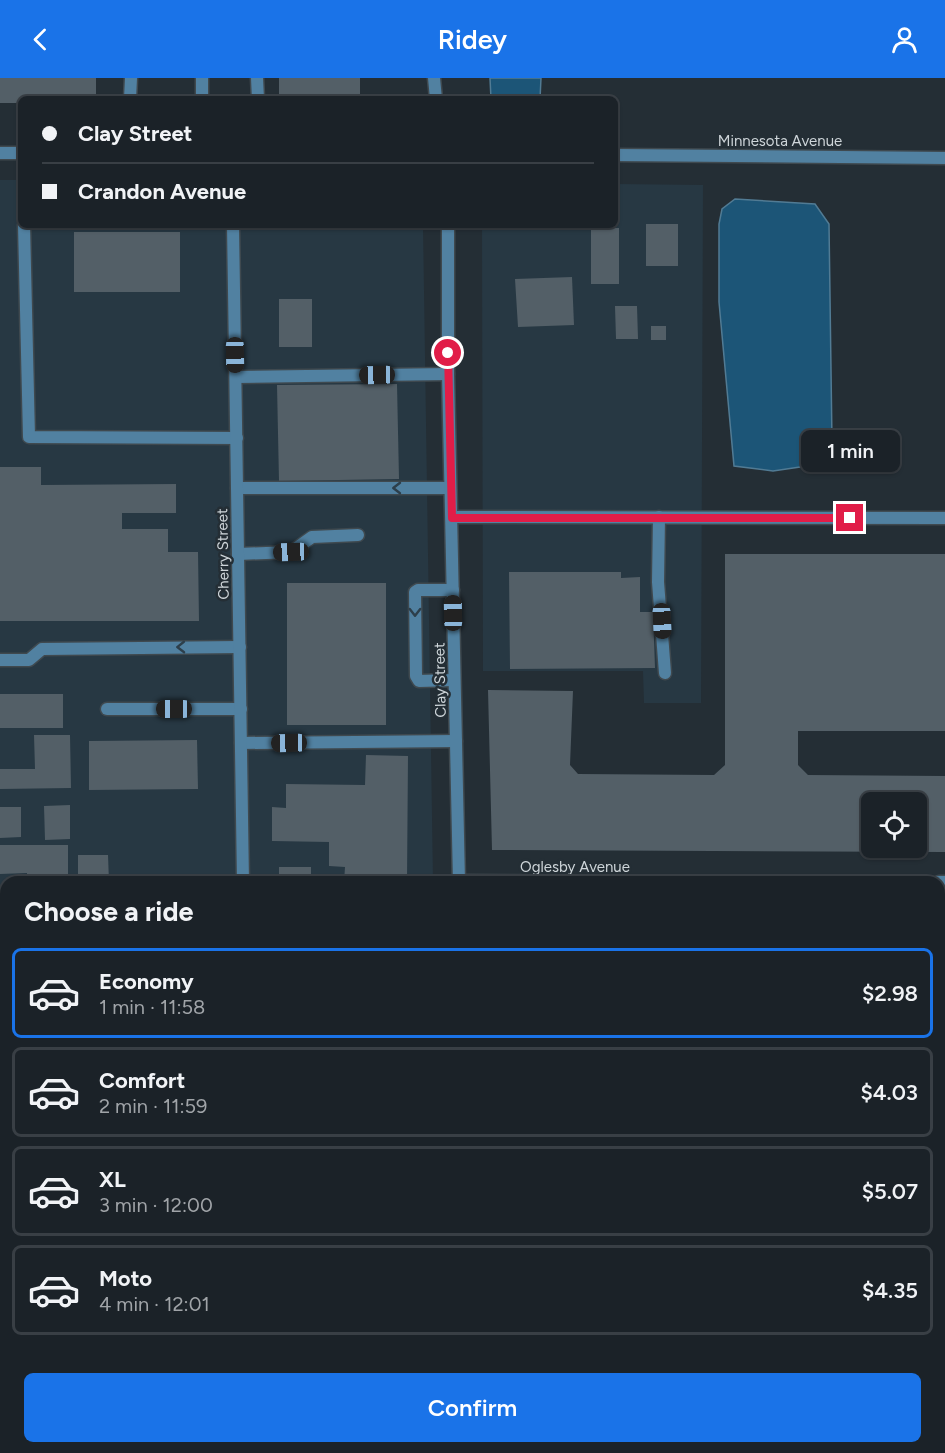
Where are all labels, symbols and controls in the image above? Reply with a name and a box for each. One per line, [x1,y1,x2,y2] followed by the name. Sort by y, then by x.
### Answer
[24,23,57,56] icon: back
[438,23,507,56] text: Ridey
[888,23,921,56] icon: person
[78,120,192,147] text: Clay Street
[718,132,842,150] street label: Minnesota Avenue
[78,178,246,205] text: Crandon Avenue
[226,337,244,373] car
[434,339,461,366] route start
[359,366,395,384] car
[800,431,900,473] callout: 1 min
[827,439,874,463] text: 1 min
[393,482,402,494] one-way arrow
[836,504,863,531] route end
[213,508,233,600] street label: Cherry Street
[273,542,309,562] car
[444,595,462,631] car
[652,603,672,639] car
[409,607,421,616] one-way arrow
[177,641,186,654] one-way arrow
[430,642,450,718] street label: Clay Street
[156,700,192,718] car
[271,734,307,752] car
[861,792,927,858] map controls
[861,792,927,858] button: locate
[520,858,630,876] street label: Oglesby Avenue
[24,895,193,928] text: Choose a ride
[27,966,81,1020] icon: car
[99,968,194,995] text: Economy
[862,980,918,1007] text: $2.98
[99,995,205,1019] text: 1 min · 11:58
[27,1065,81,1119] icon: car
[99,1067,185,1094] text: Comfort
[860,1079,918,1106] text: $4.03
[99,1094,207,1118] text: 2 min · 11:59
[27,1164,81,1218] icon: car
[99,1166,126,1193] text: XL
[862,1178,918,1205] text: $5.07
[99,1193,213,1217] text: 3 min · 12:00
[27,1263,81,1317] icon: car
[99,1265,152,1292] text: Moto
[862,1277,918,1304] text: $4.35
[99,1292,210,1316] text: 4 min · 12:01
[24,1373,921,1442] button: Confirm

